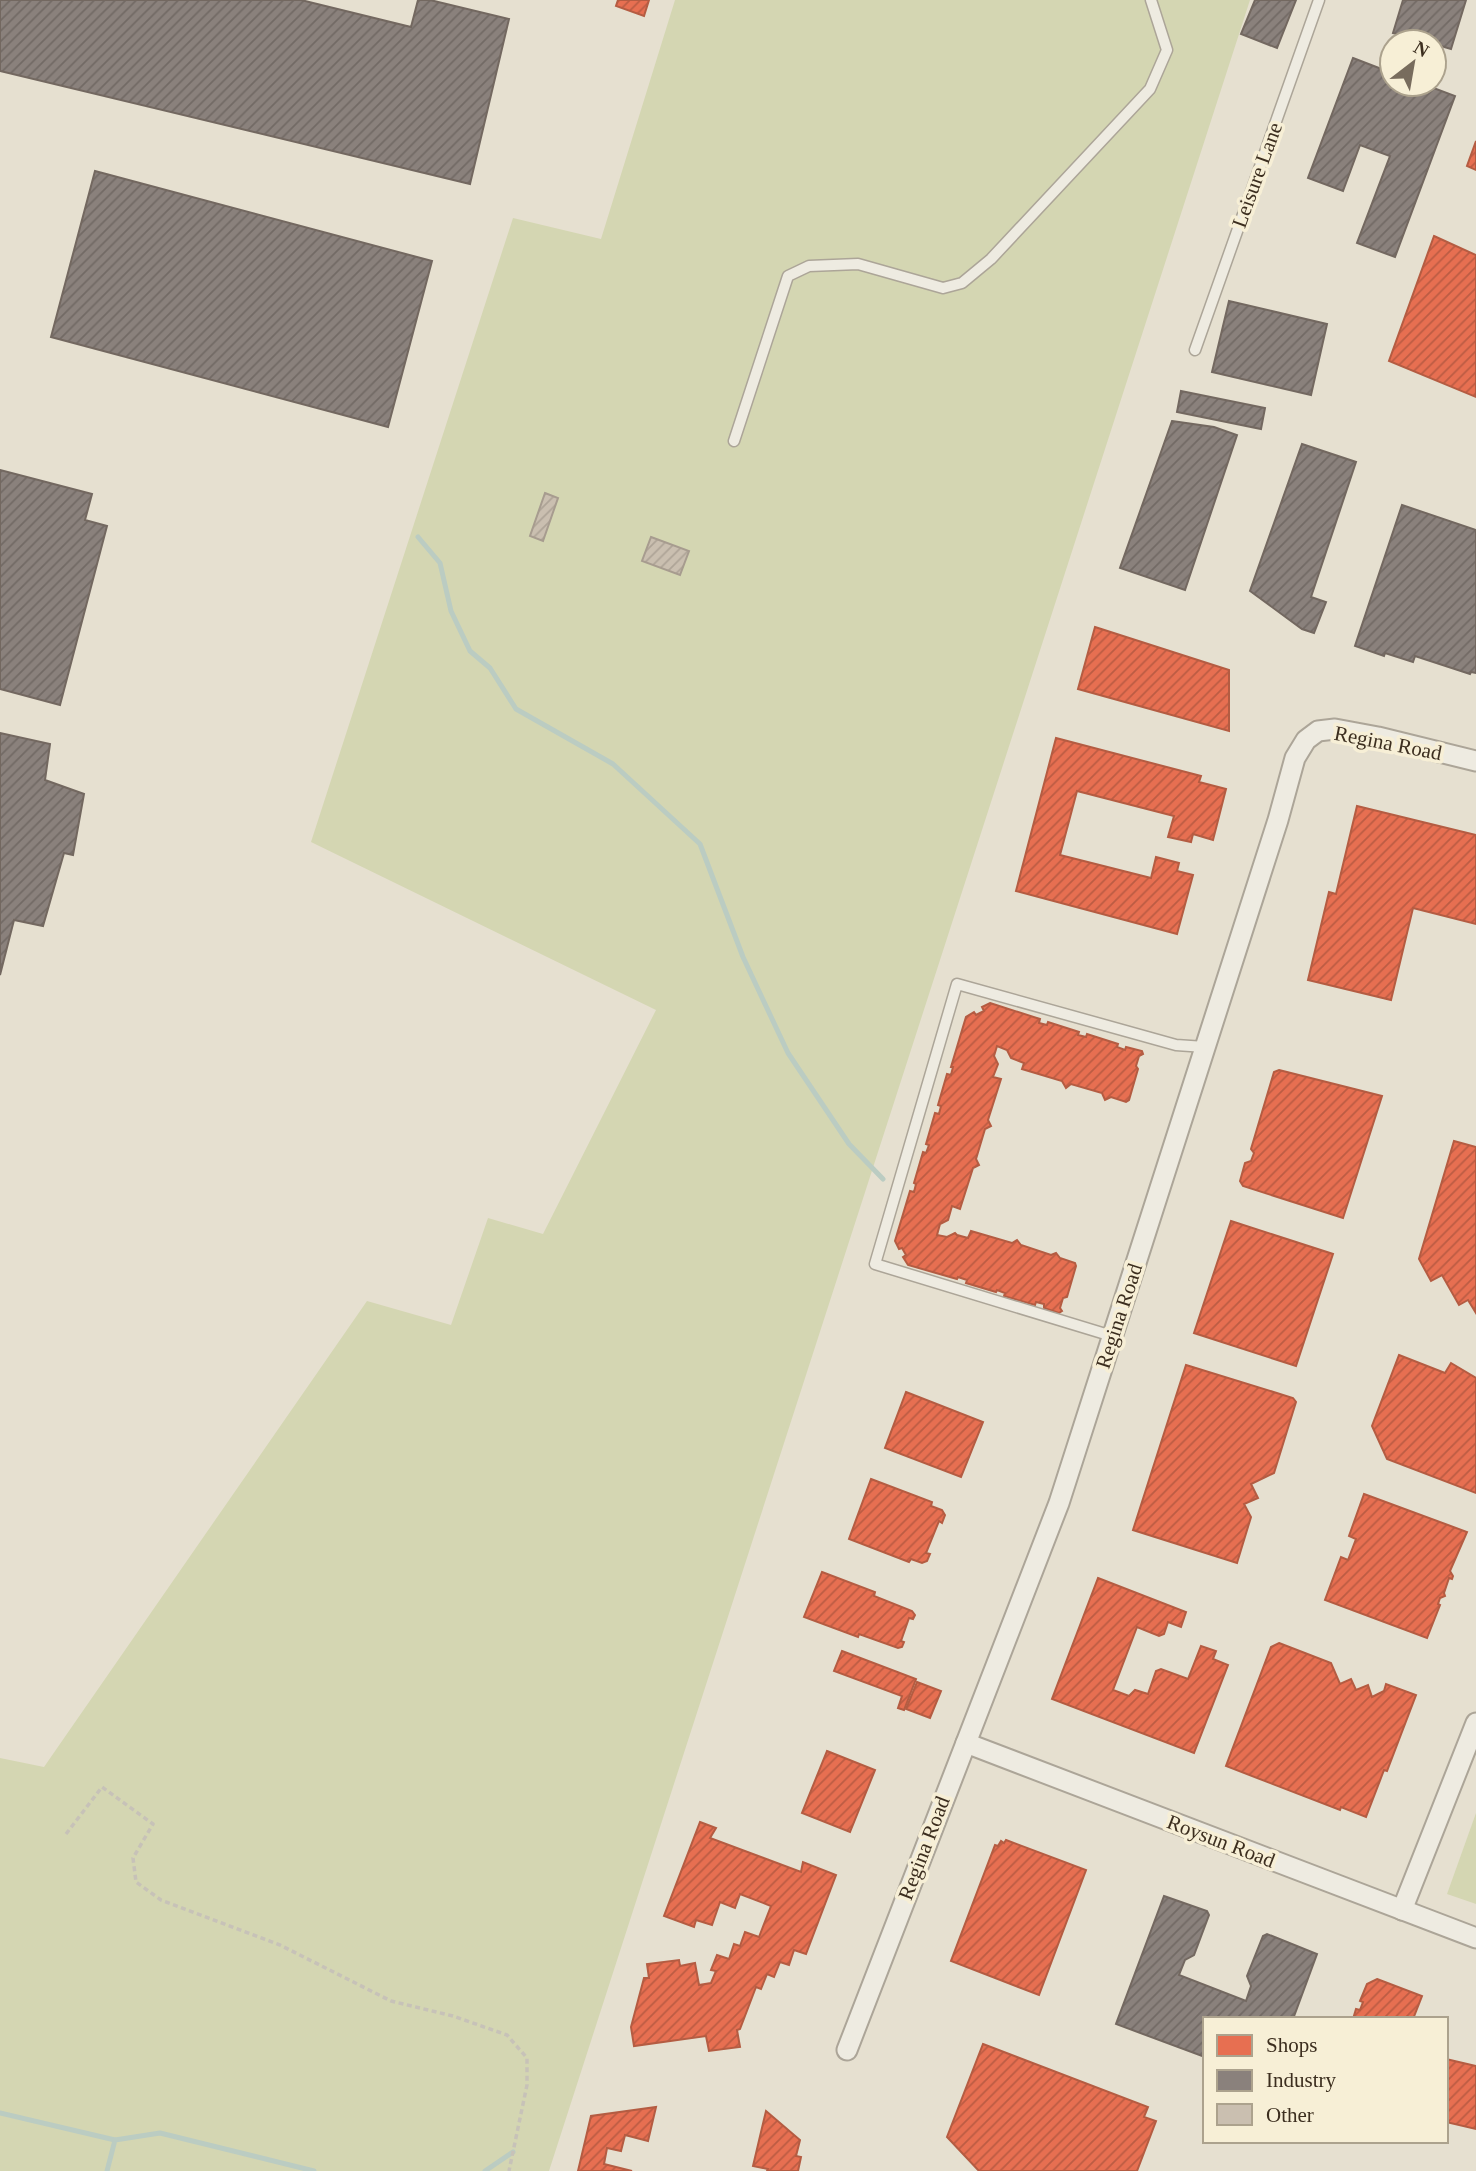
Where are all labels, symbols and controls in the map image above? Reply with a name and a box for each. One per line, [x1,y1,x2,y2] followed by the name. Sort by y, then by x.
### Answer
[1378,28,1448,98] north arrow
[1410,36,1433,62] text: N
[1227,119,1287,231] street label: Leisure Lane
[1332,721,1444,765] street label: Regina Road
[1091,1260,1147,1372] street label: Regina Road
[893,1792,955,1903] street label: Regina Road
[1164,1809,1279,1873] street label: Roysun Road
[1203,2017,1448,2143] legend
[1266,2033,1317,2057] text: Shops
[1266,2068,1336,2092] text: Industry
[1266,2103,1314,2127] text: Other

